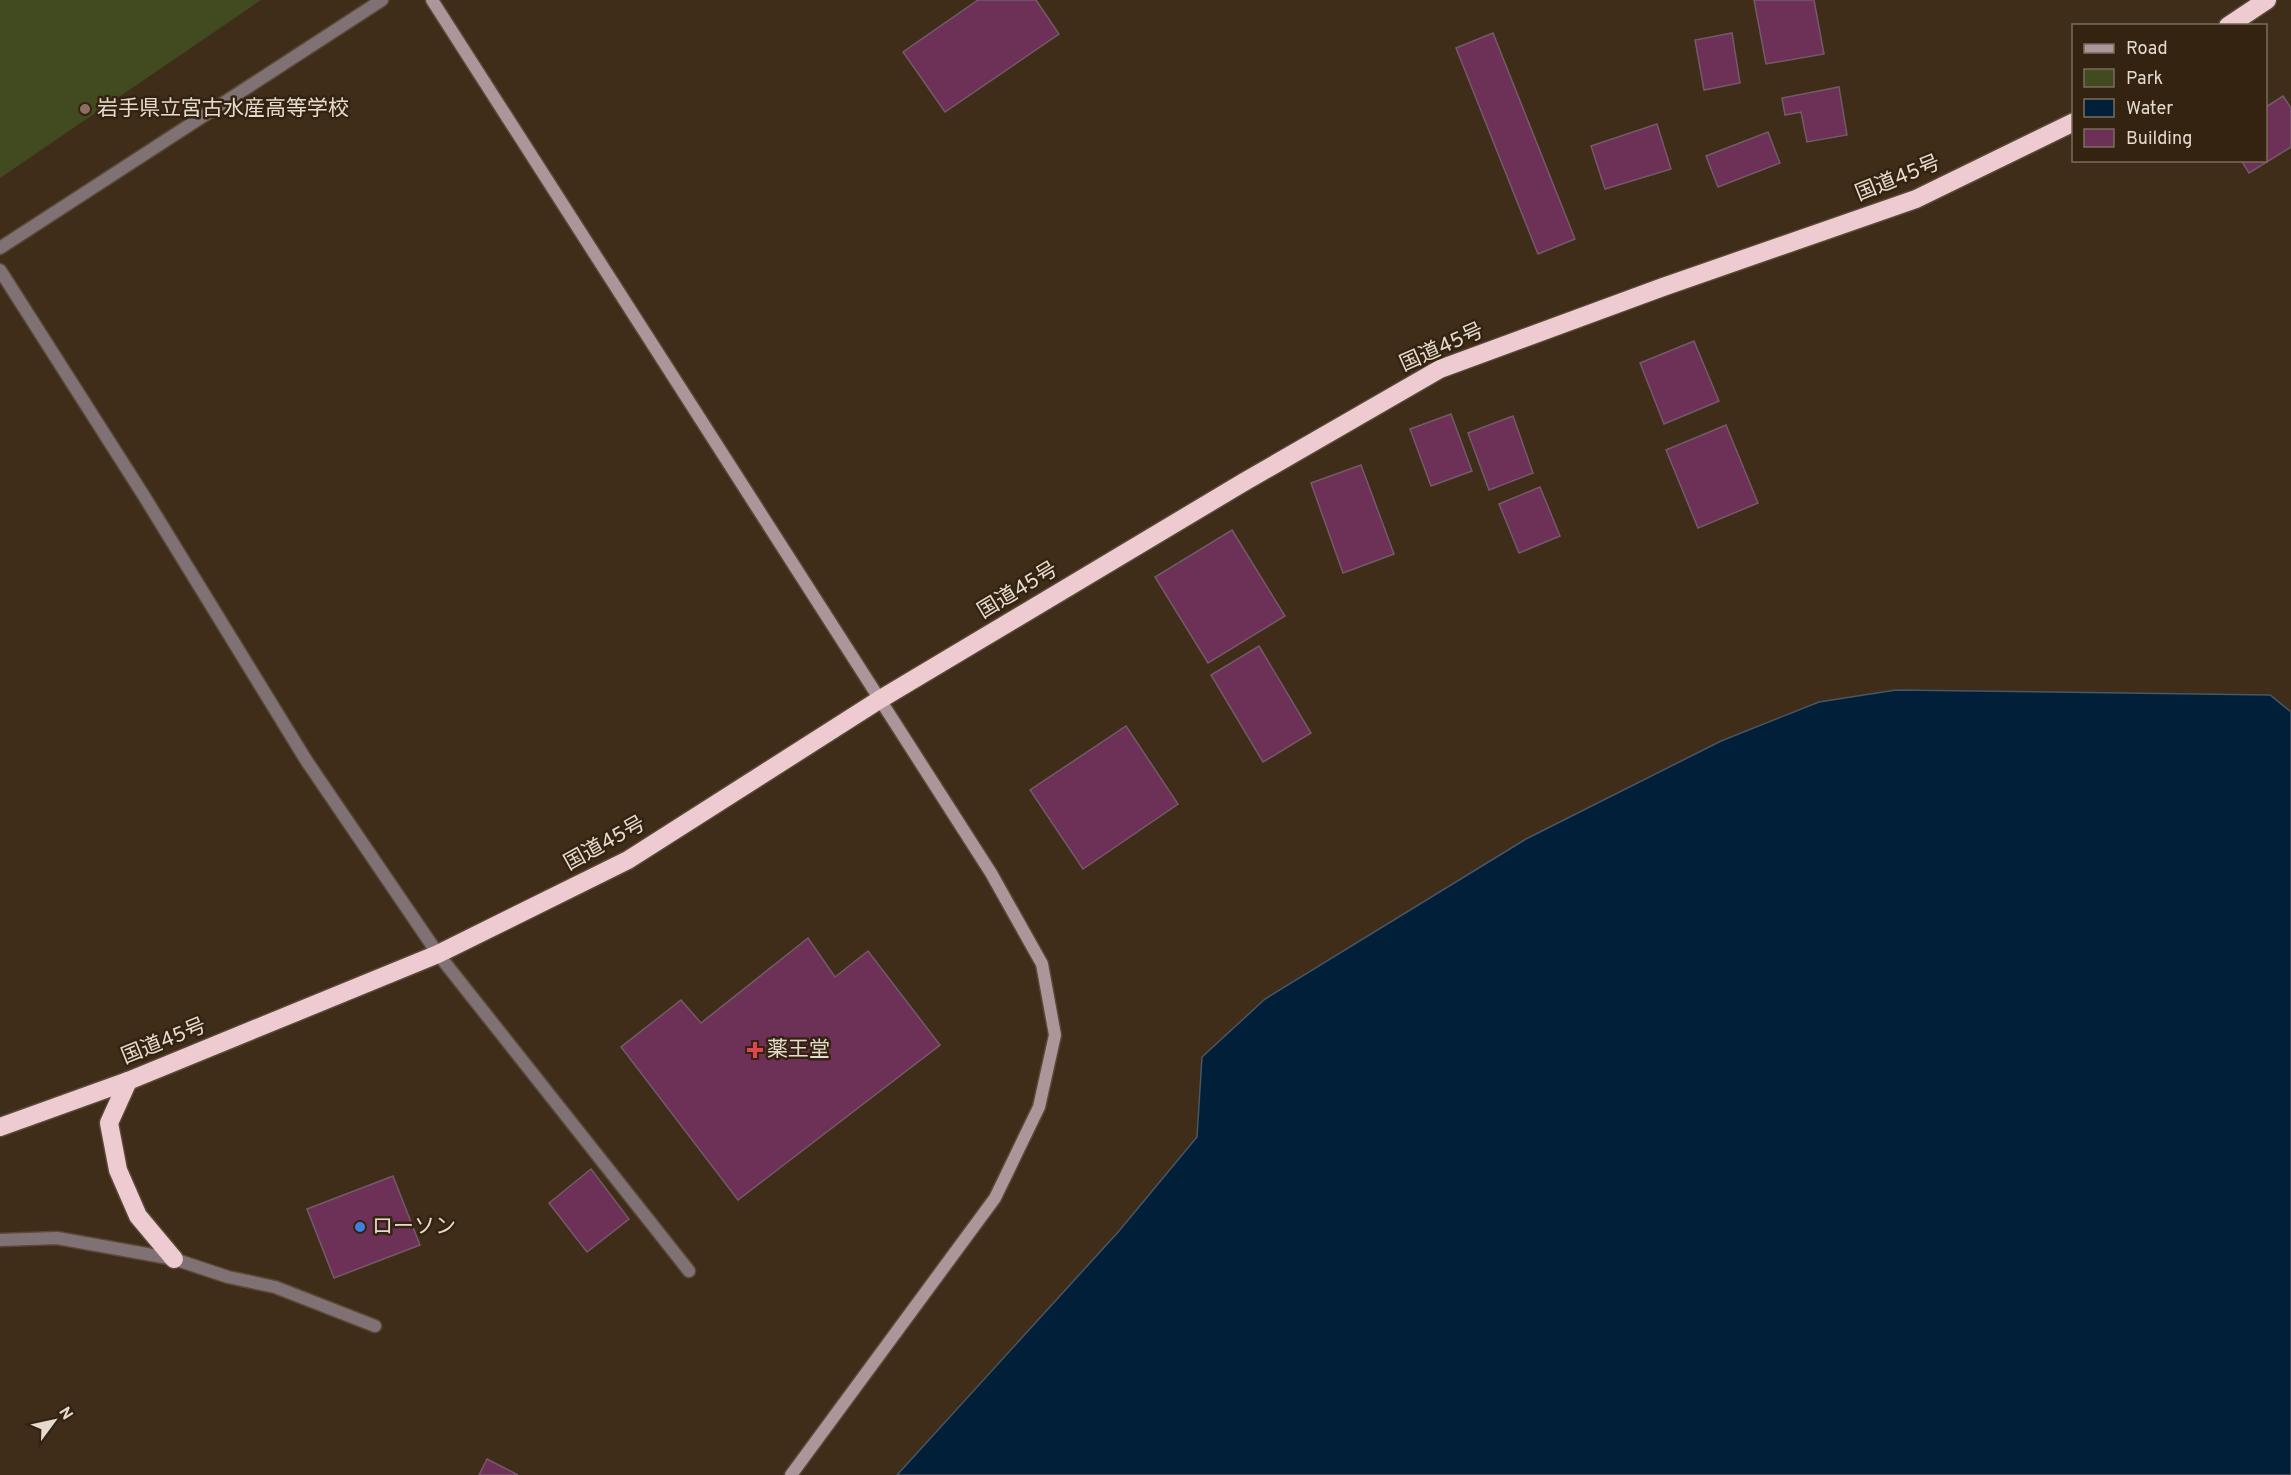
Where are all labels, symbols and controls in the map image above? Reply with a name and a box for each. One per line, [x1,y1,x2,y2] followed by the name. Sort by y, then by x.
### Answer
[2072,24,2267,162] legend
[2126,38,2168,61] text: Road
[2126,68,2163,91] text: Park
[97,96,349,123] place label: 岩手県立宮古水産高等学校
[2126,98,2173,121] text: Water
[78,102,92,116] marker: 岩手県立宮古水産高等学校
[2126,128,2192,151] text: Building
[1852,150,1944,208] street label: 国道45号
[1396,318,1488,378] street label: 国道45号
[973,556,1063,626] street label: 国道45号
[559,811,651,877] street label: 国道45号
[118,1013,210,1071] street label: 国道45号
[767,1037,830,1064] place label: 薬王堂
[748,1043,762,1057] marker: 薬王堂
[372,1214,456,1241] place label: ローソン
[353,1220,367,1234] marker: ローソン
[24,1391,84,1451] north arrow
[53,1404,76,1424] text: N

